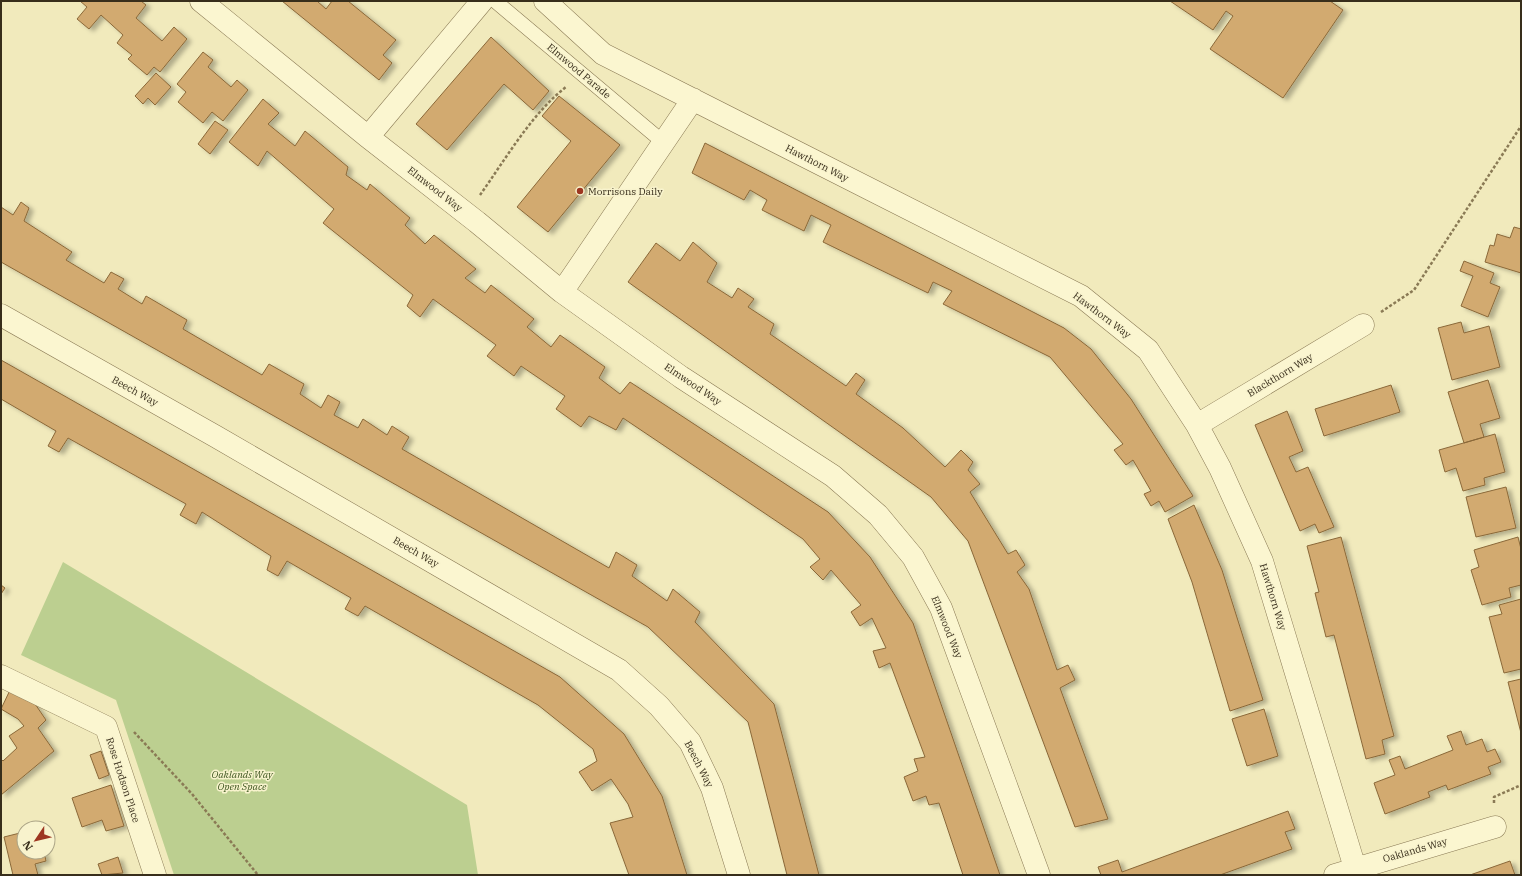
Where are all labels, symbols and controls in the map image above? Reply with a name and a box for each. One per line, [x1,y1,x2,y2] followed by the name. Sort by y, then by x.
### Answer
[544,41,614,101] street label: Elmwood Parade
[783,141,851,185] street label: Hawthorn Way
[405,163,466,215] street label: Elmwood Way
[588,185,663,198] place label: Morrisons Daily
[575,186,585,196] marker: Morrisons Daily
[1070,289,1134,341] street label: Hawthorn Way
[1245,350,1316,400] street label: Blackthorn Way
[662,360,725,408] street label: Elmwood Way
[110,373,161,409] street label: Beech Way
[391,534,442,571] street label: Beech Way
[1257,562,1290,633] street label: Hawthorn Way
[929,594,966,661] street label: Elmwood Way
[103,736,143,824] street label: Rose Hodson Place
[682,738,717,790] street label: Beech Way
[211,768,274,793] park label: Oaklands Way Open Space
[16,820,56,860] north arrow
[1381,834,1449,865] street label: Oaklands Way
[19,838,36,853] text: N

